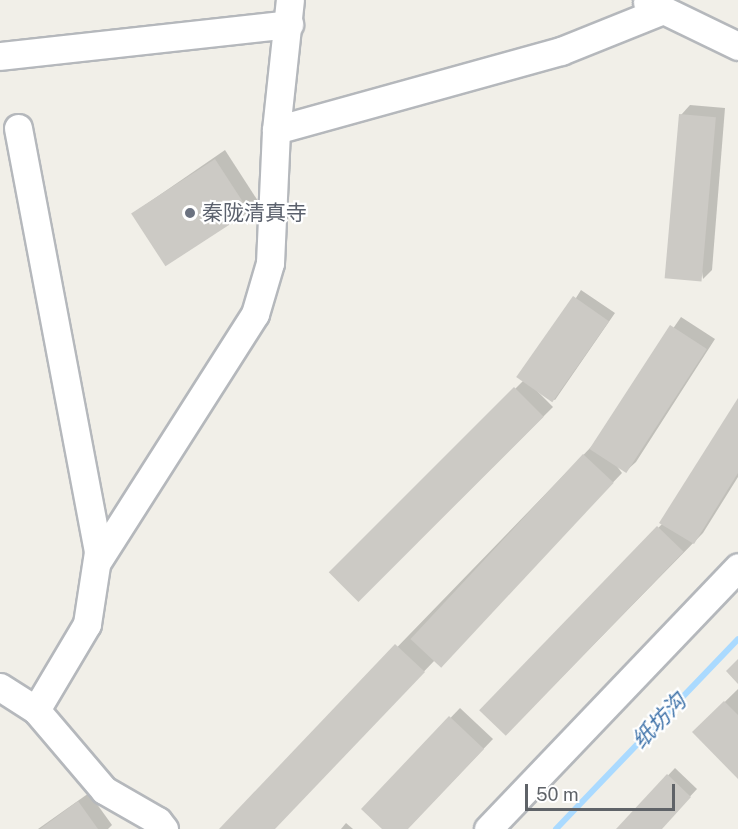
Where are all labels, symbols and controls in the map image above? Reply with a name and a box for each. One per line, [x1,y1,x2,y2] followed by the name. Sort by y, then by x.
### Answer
[202,200,307,226] place label: 秦陇清真寺
[183,206,197,220] marker: 秦陇清真寺
[627,688,691,754] water label: 纸坊沟
[528,772,678,810] scale bar
[536,784,579,805] text: 50 m

